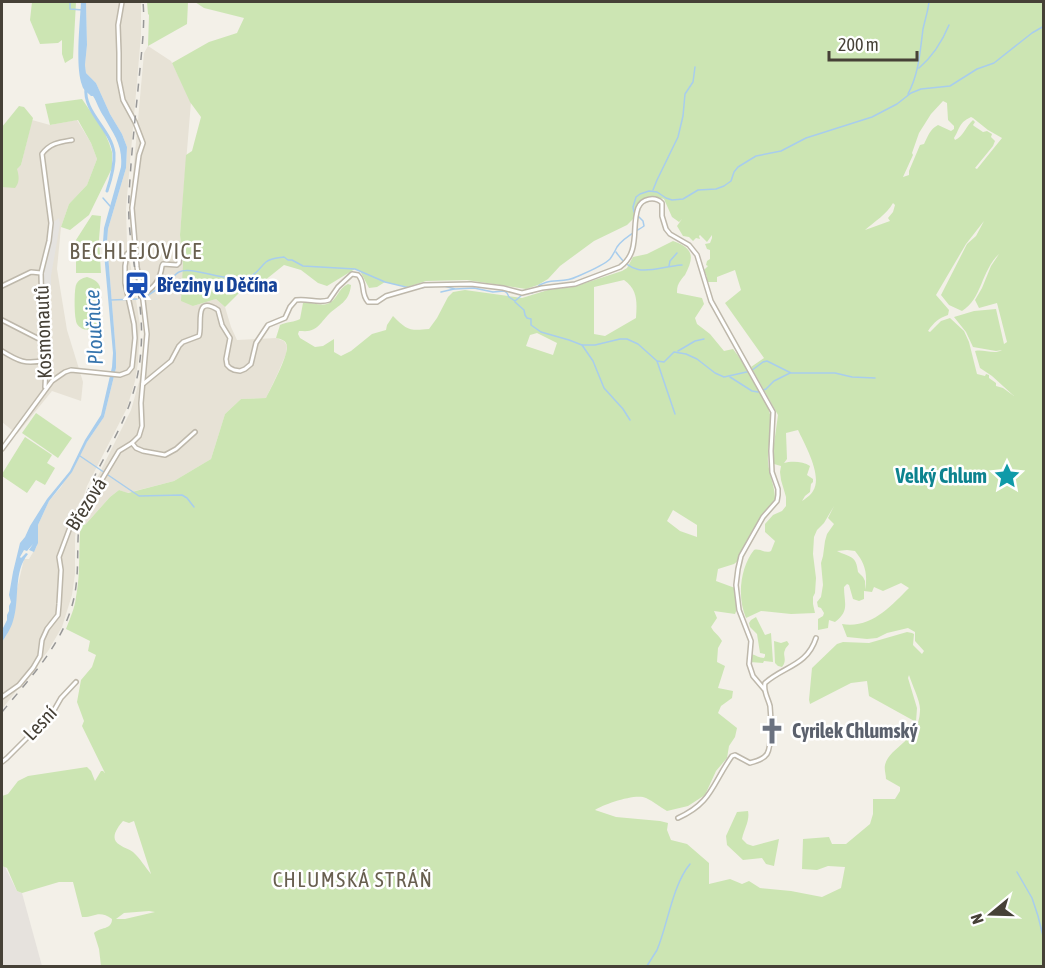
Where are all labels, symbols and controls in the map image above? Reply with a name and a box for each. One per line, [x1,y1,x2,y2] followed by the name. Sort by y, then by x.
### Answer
[829,24,918,62] scale bar
[838,34,879,55] text: 200 m
[69,238,203,264] district label: BECHLEJOVICE
[122,270,152,300] station icon: Březiny u Děčína
[157,273,278,296] place label: Březiny u Děčína
[29,285,56,379] street label: Kosmonautů
[79,289,107,365] water label: Ploučnice
[992,461,1022,491] place icon: Velký Chlum
[895,464,987,487] place label: Velký Chlum
[60,473,111,534] street label: Březová
[18,701,61,744] street label: Lesní
[757,716,787,746] church icon: Cyrilek Chlumský
[792,719,918,742] place label: Cyrilek Chlumský
[273,867,433,891] district label: CHLUMSKÁ STRÁŇ
[961,884,1021,944] north arrow
[967,911,987,926] text: N

